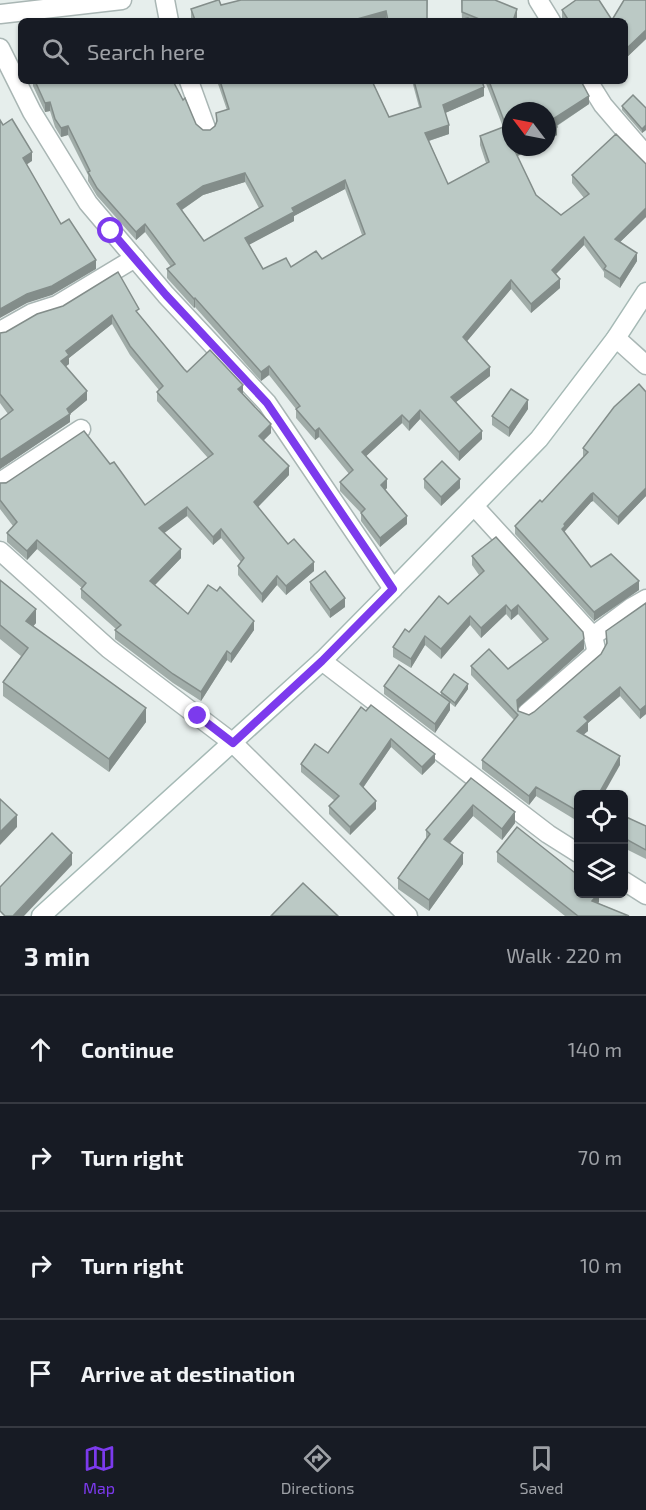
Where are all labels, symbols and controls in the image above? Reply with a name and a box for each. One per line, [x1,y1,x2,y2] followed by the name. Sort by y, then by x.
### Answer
[18,18,628,84] search box
[39,35,72,68] icon: search
[87,38,205,64] text: Search here
[502,102,556,156] north arrow
[97,217,123,243] route start
[184,702,210,728] route end
[574,790,628,898] map controls
[574,790,628,844] button: locate
[574,844,628,898] button: layers
[24,940,90,971] text: 3 min
[506,943,622,967] text: Walk · 220 m
[24,1033,57,1066] icon: ahead
[81,1036,174,1062] text: Continue
[568,1037,622,1061] text: 140 m
[24,1141,57,1174] icon: right
[81,1144,183,1170] text: Turn right
[578,1145,622,1169] text: 70 m
[24,1249,57,1282] icon: right
[81,1252,183,1278] text: Turn right
[580,1253,622,1277] text: 10 m
[24,1357,57,1390] icon: arrive
[81,1360,295,1386] text: Arrive at destination
[83,1442,116,1497] tab: Map
[281,1442,354,1497] tab: Directions
[520,1442,563,1497] tab: Saved

